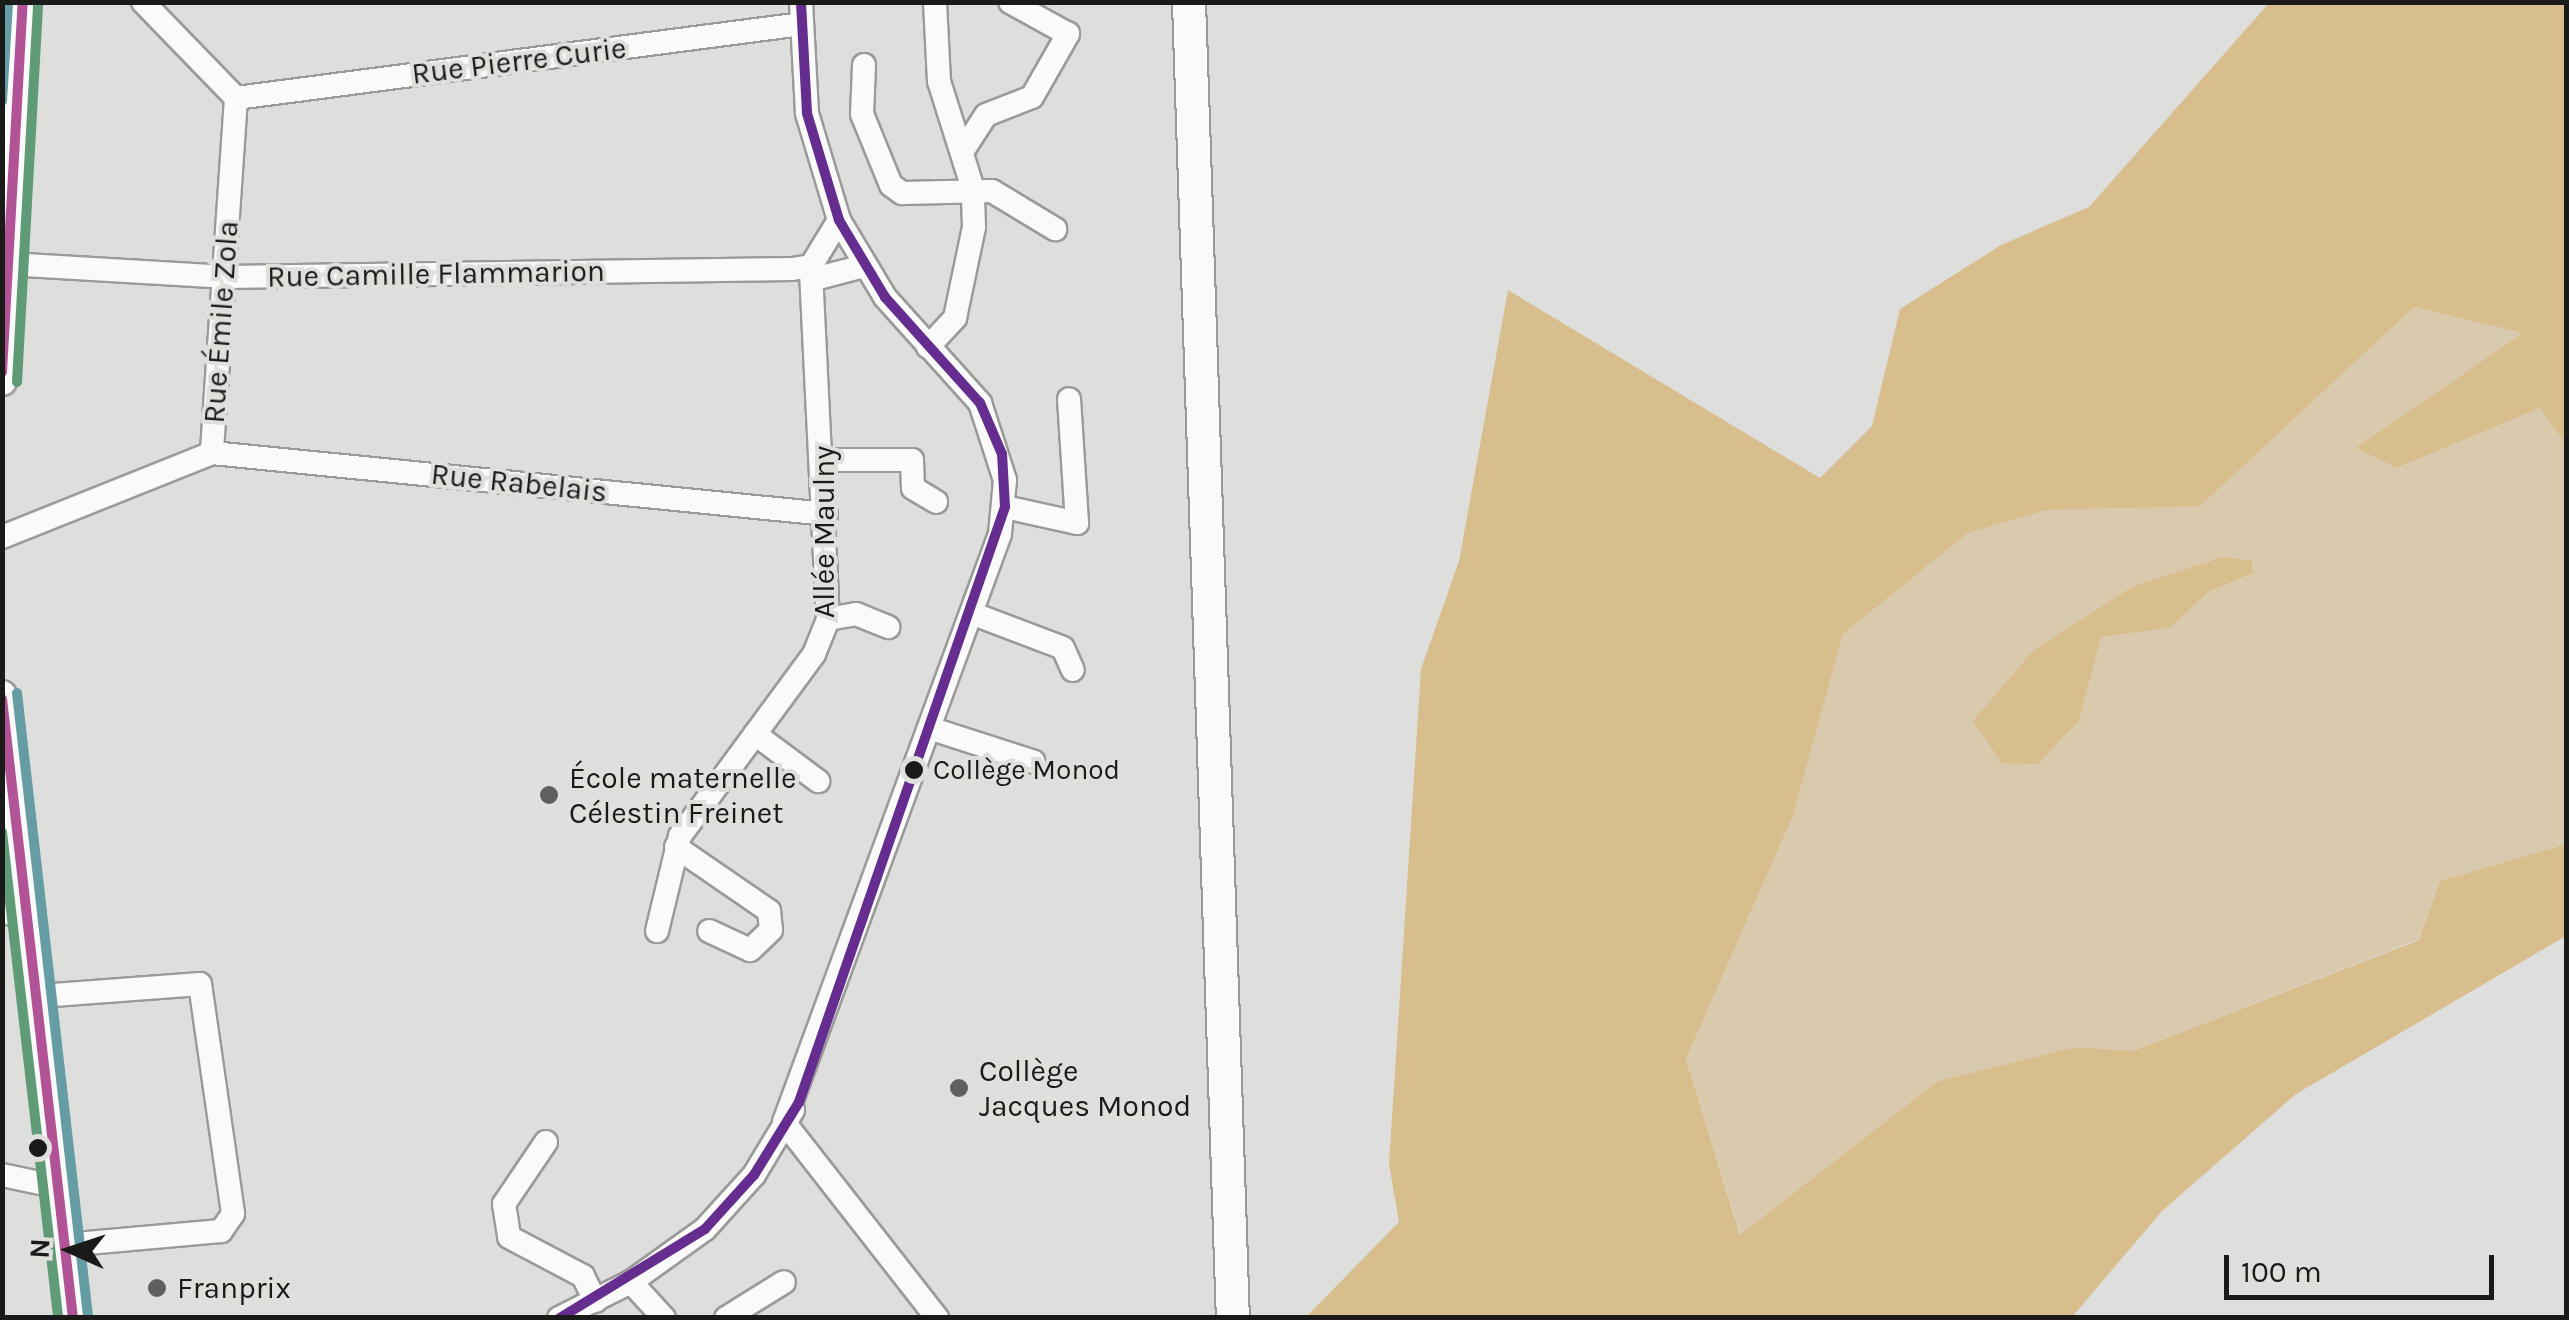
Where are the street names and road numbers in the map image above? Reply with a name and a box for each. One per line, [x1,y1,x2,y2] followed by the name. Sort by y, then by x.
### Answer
[410,30,628,92] street label: Rue Pierre Curie
[196,220,246,424] street label: Rue Émile Zola
[267,253,605,295] street label: Rue Camille Flammarion
[806,446,842,618] street label: Allée Maulny
[429,456,609,510] street label: Rue Rabelais

